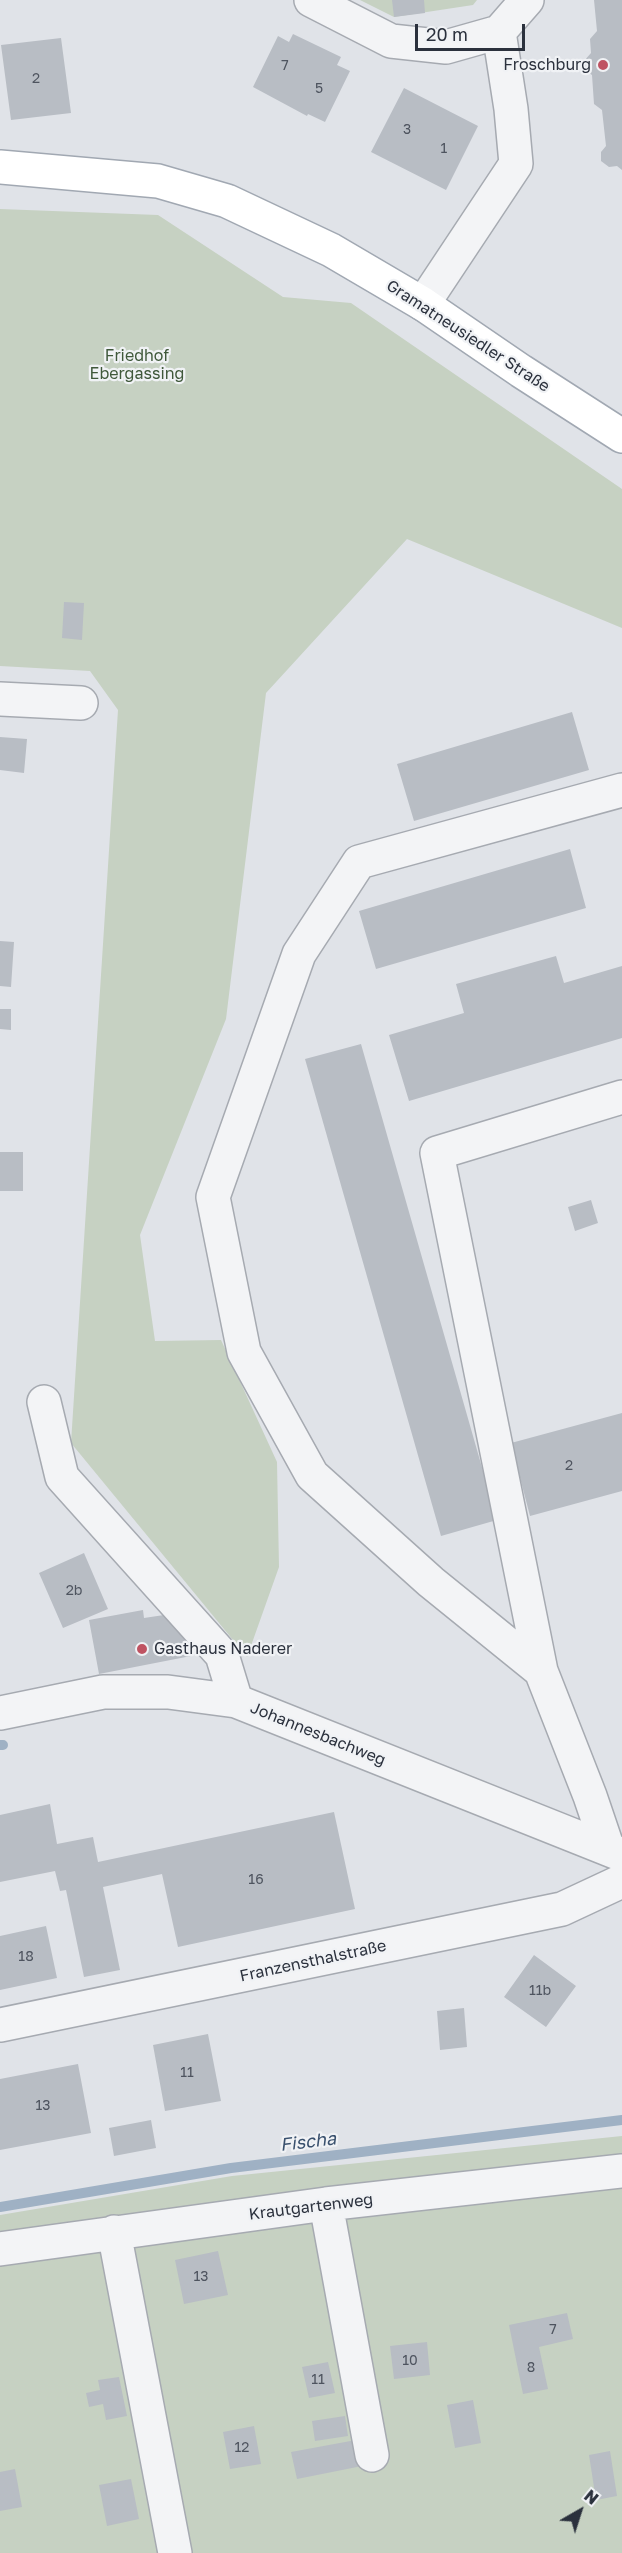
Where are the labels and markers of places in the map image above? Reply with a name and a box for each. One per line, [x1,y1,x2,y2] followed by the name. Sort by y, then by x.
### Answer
[503,55,591,75] place label: Froschburg
[596,58,610,72] marker: Froschburg
[154,1639,292,1659] place label: Gasthaus Naderer
[135,1642,149,1656] marker: Gasthaus Naderer

